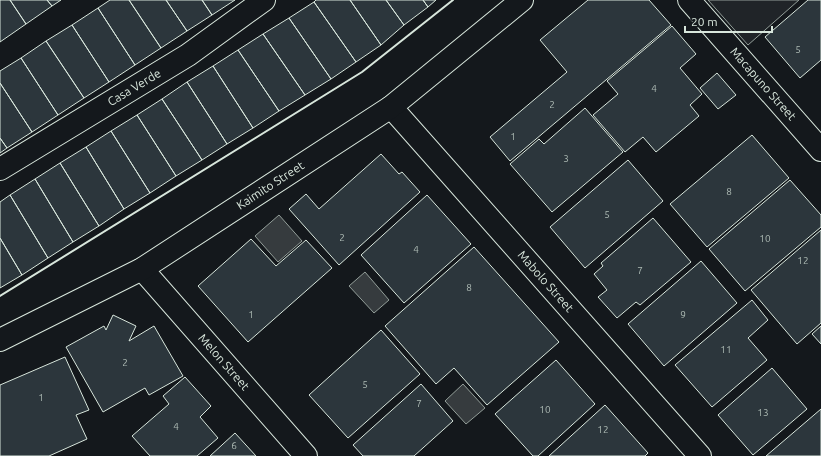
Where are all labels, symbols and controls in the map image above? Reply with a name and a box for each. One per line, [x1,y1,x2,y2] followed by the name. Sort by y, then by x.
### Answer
[685,8,772,34] scale bar
[691,15,718,28] text: 20 m
[795,44,801,55] house number: 5
[728,45,799,123] street label: Macapuno Street
[105,66,163,108] street label: Casa Verde
[651,83,657,94] house number: 4
[549,99,555,110] house number: 2
[510,131,516,142] house number: 1
[563,153,569,164] house number: 3
[234,158,307,212] street label: Kaimito Street
[726,186,732,197] house number: 8
[604,209,610,220] house number: 5
[339,232,345,243] house number: 2
[759,233,771,244] house number: 10
[413,244,419,255] house number: 4
[515,248,576,315] street label: Mabolo Street
[797,255,809,266] house number: 12
[637,265,643,276] house number: 7
[466,282,472,293] house number: 8
[248,309,254,320] house number: 1
[680,309,686,320] house number: 9
[196,331,252,393] street label: Melon Street
[720,344,732,355] house number: 11
[122,357,128,368] house number: 2
[362,379,368,390] house number: 5
[38,392,44,403] house number: 1
[416,398,422,409] house number: 7
[539,404,551,415] house number: 10
[757,407,769,418] house number: 13
[173,421,179,432] house number: 4
[597,424,609,435] house number: 12
[231,440,237,451] house number: 6

